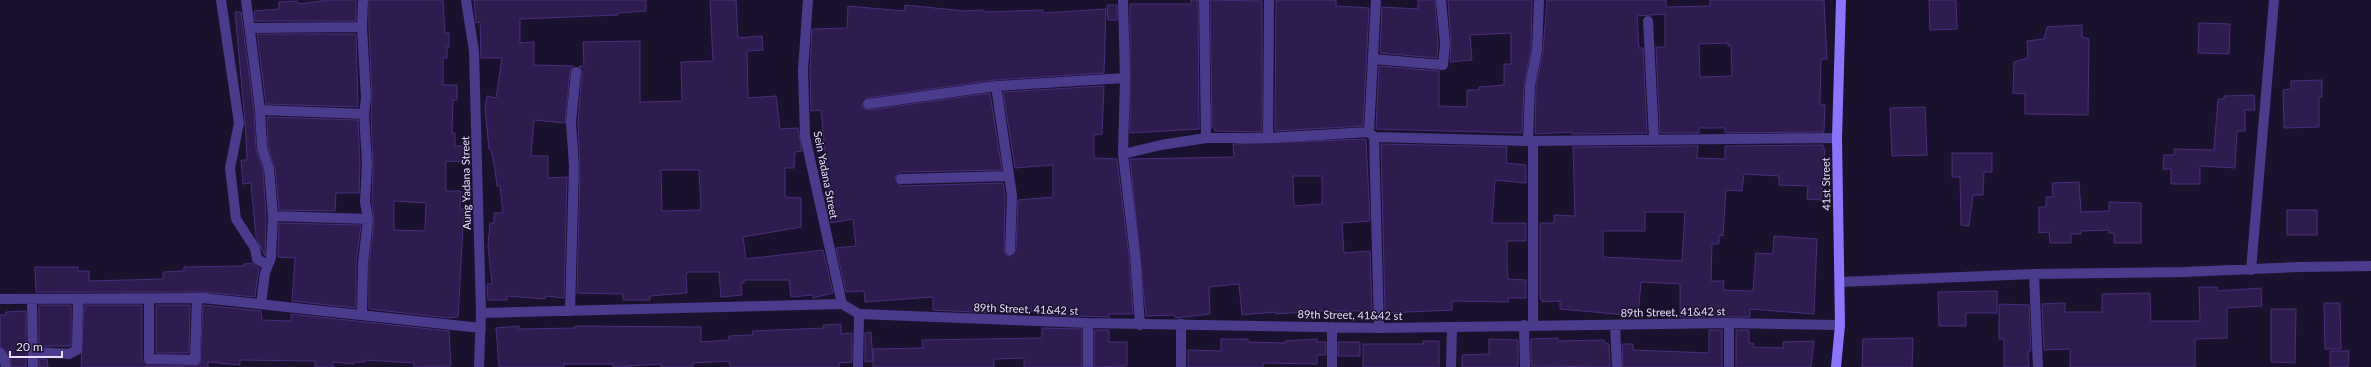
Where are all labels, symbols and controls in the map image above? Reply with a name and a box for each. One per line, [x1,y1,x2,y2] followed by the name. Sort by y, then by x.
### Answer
[812,130,841,220] street label: Sein Yadana Street
[458,136,473,230] street label: Aung Yadana Street
[1819,157,1832,211] street label: 41st Street
[973,300,1079,317] street label: 89th Street, 41&42 st
[1620,304,1726,319] street label: 89th Street, 41&42 st
[1297,307,1403,322] street label: 89th Street, 41&42 st
[10,333,62,359] scale bar
[16,339,43,354] text: 20 m

